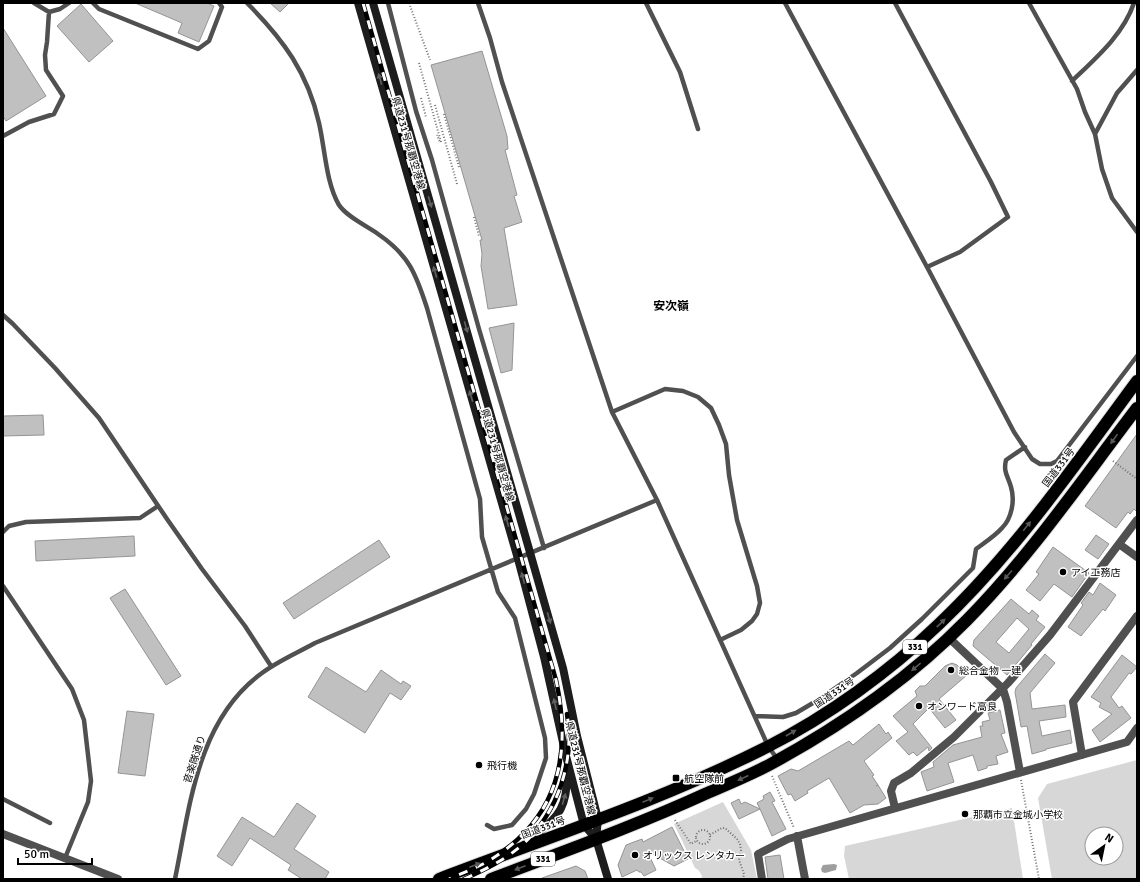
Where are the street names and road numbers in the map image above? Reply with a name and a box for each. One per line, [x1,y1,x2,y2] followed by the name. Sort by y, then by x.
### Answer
[389,95,427,191] street label: 県道231号那覇空港線
[478,407,516,503] street label: 県道231号那覇空港線
[1040,446,1077,490] street label: 国道331号
[903,640,927,654] road number: 331
[812,675,857,711] street label: 国道331号
[563,720,597,816] street label: 県道231号那覇空港線
[182,734,208,785] street label: 音楽隊通り
[520,814,567,841] street label: 国道331号
[531,852,555,866] road number: 331

